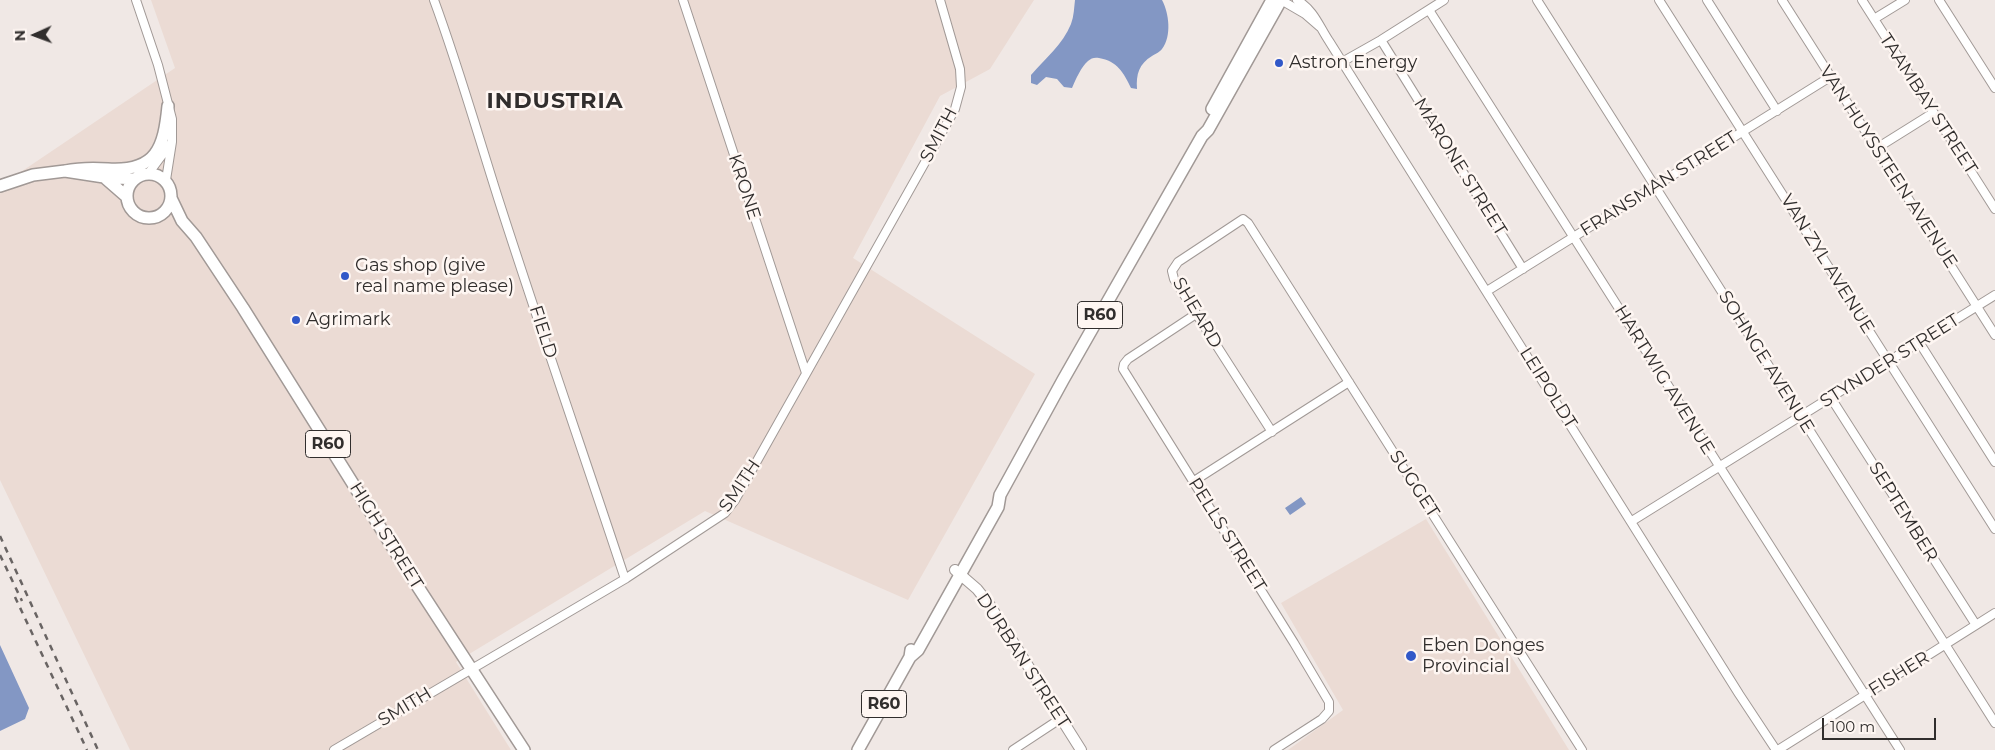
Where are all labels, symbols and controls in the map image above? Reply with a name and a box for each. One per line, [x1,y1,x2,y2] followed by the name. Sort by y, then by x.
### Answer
[10,10,60,60] north arrow
[11,30,29,41] text: N
[1874,30,1982,178] street label: TAAMBAY STREET
[1289,52,1417,74] place label: Astron Energy
[1273,57,1285,69] marker: Astron Energy
[1814,62,1962,272] street label: VAN HUYSSTEEN AVENUE
[485,89,625,115] district label: INDUSTRIA
[1409,94,1511,240] street label: MARONE STREET
[916,104,962,166] street label: SMITH
[1576,127,1742,241] street label: FRANSMAN STREET
[723,152,765,222] street label: KRONE
[1775,190,1879,338] street label: VAN ZYL AVENUE
[355,255,514,298] place label: Gas shop (give real name please)
[339,270,351,282] marker: Gas shop (give real name please)
[1168,274,1226,352] street label: SHEARD
[1713,287,1819,437] street label: SOHNGE AVENUE
[1609,301,1719,459] street label: HARTWIG AVENUE
[1078,302,1122,328] road number: R60
[524,303,562,361] street label: FIELD
[306,309,391,331] place label: Agrimark
[1816,309,1964,413] street label: STYNDER STREET
[290,314,302,326] marker: Agrimark
[1515,343,1581,433] street label: LEIPOLDT
[306,430,350,458] road number: R60
[1384,446,1444,522] street label: SUGGET
[715,456,765,516] street label: SMITH
[1864,458,1942,566] street label: SEPTEMBER
[1183,474,1271,596] street label: PELLS STREET
[345,479,427,593] street label: HIGH STREET
[971,589,1075,733] street label: DURBAN STREET
[1422,635,1544,678] place label: Eben Donges Provincial
[1865,647,1933,701] street label: FISHER
[1404,649,1418,663] marker: Eben Donges Provincial
[374,683,436,731] street label: SMITH
[862,691,906,718] road number: R60
[1825,708,1939,740] scale bar
[1830,717,1875,736] text: 100 m

